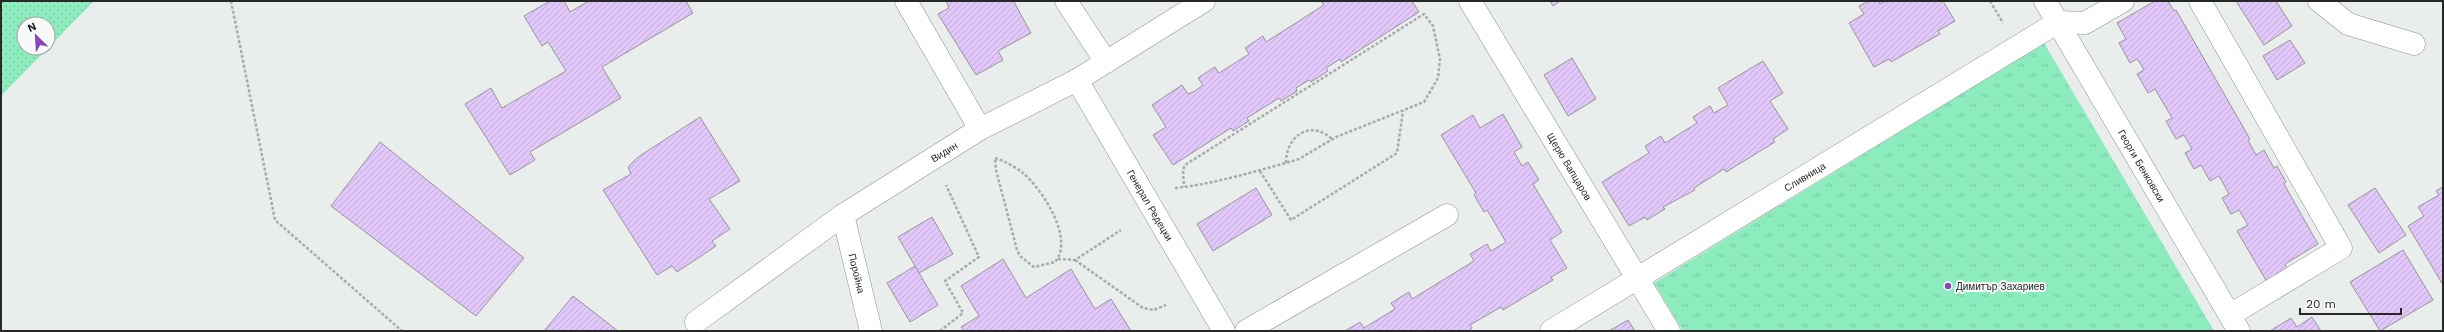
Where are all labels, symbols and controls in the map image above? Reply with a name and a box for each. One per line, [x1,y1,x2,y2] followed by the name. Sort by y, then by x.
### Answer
[16,16,56,56] north arrow
[26,20,38,35] text: N
[2116,128,2167,204] street label: Георги Бенковски
[1545,131,1594,202] street label: Щерю Вапцаров
[929,140,960,164] street label: Видин
[1782,160,1828,194] street label: Сливница
[1125,168,1175,243] street label: Генерал Редецки
[846,252,867,295] street label: Поройна
[1943,281,1953,291] marker: Димитър Захариев
[1956,281,2045,292] place label: Димитър Захариев
[2300,290,2401,316] scale bar
[2306,297,2336,311] text: 20 m

